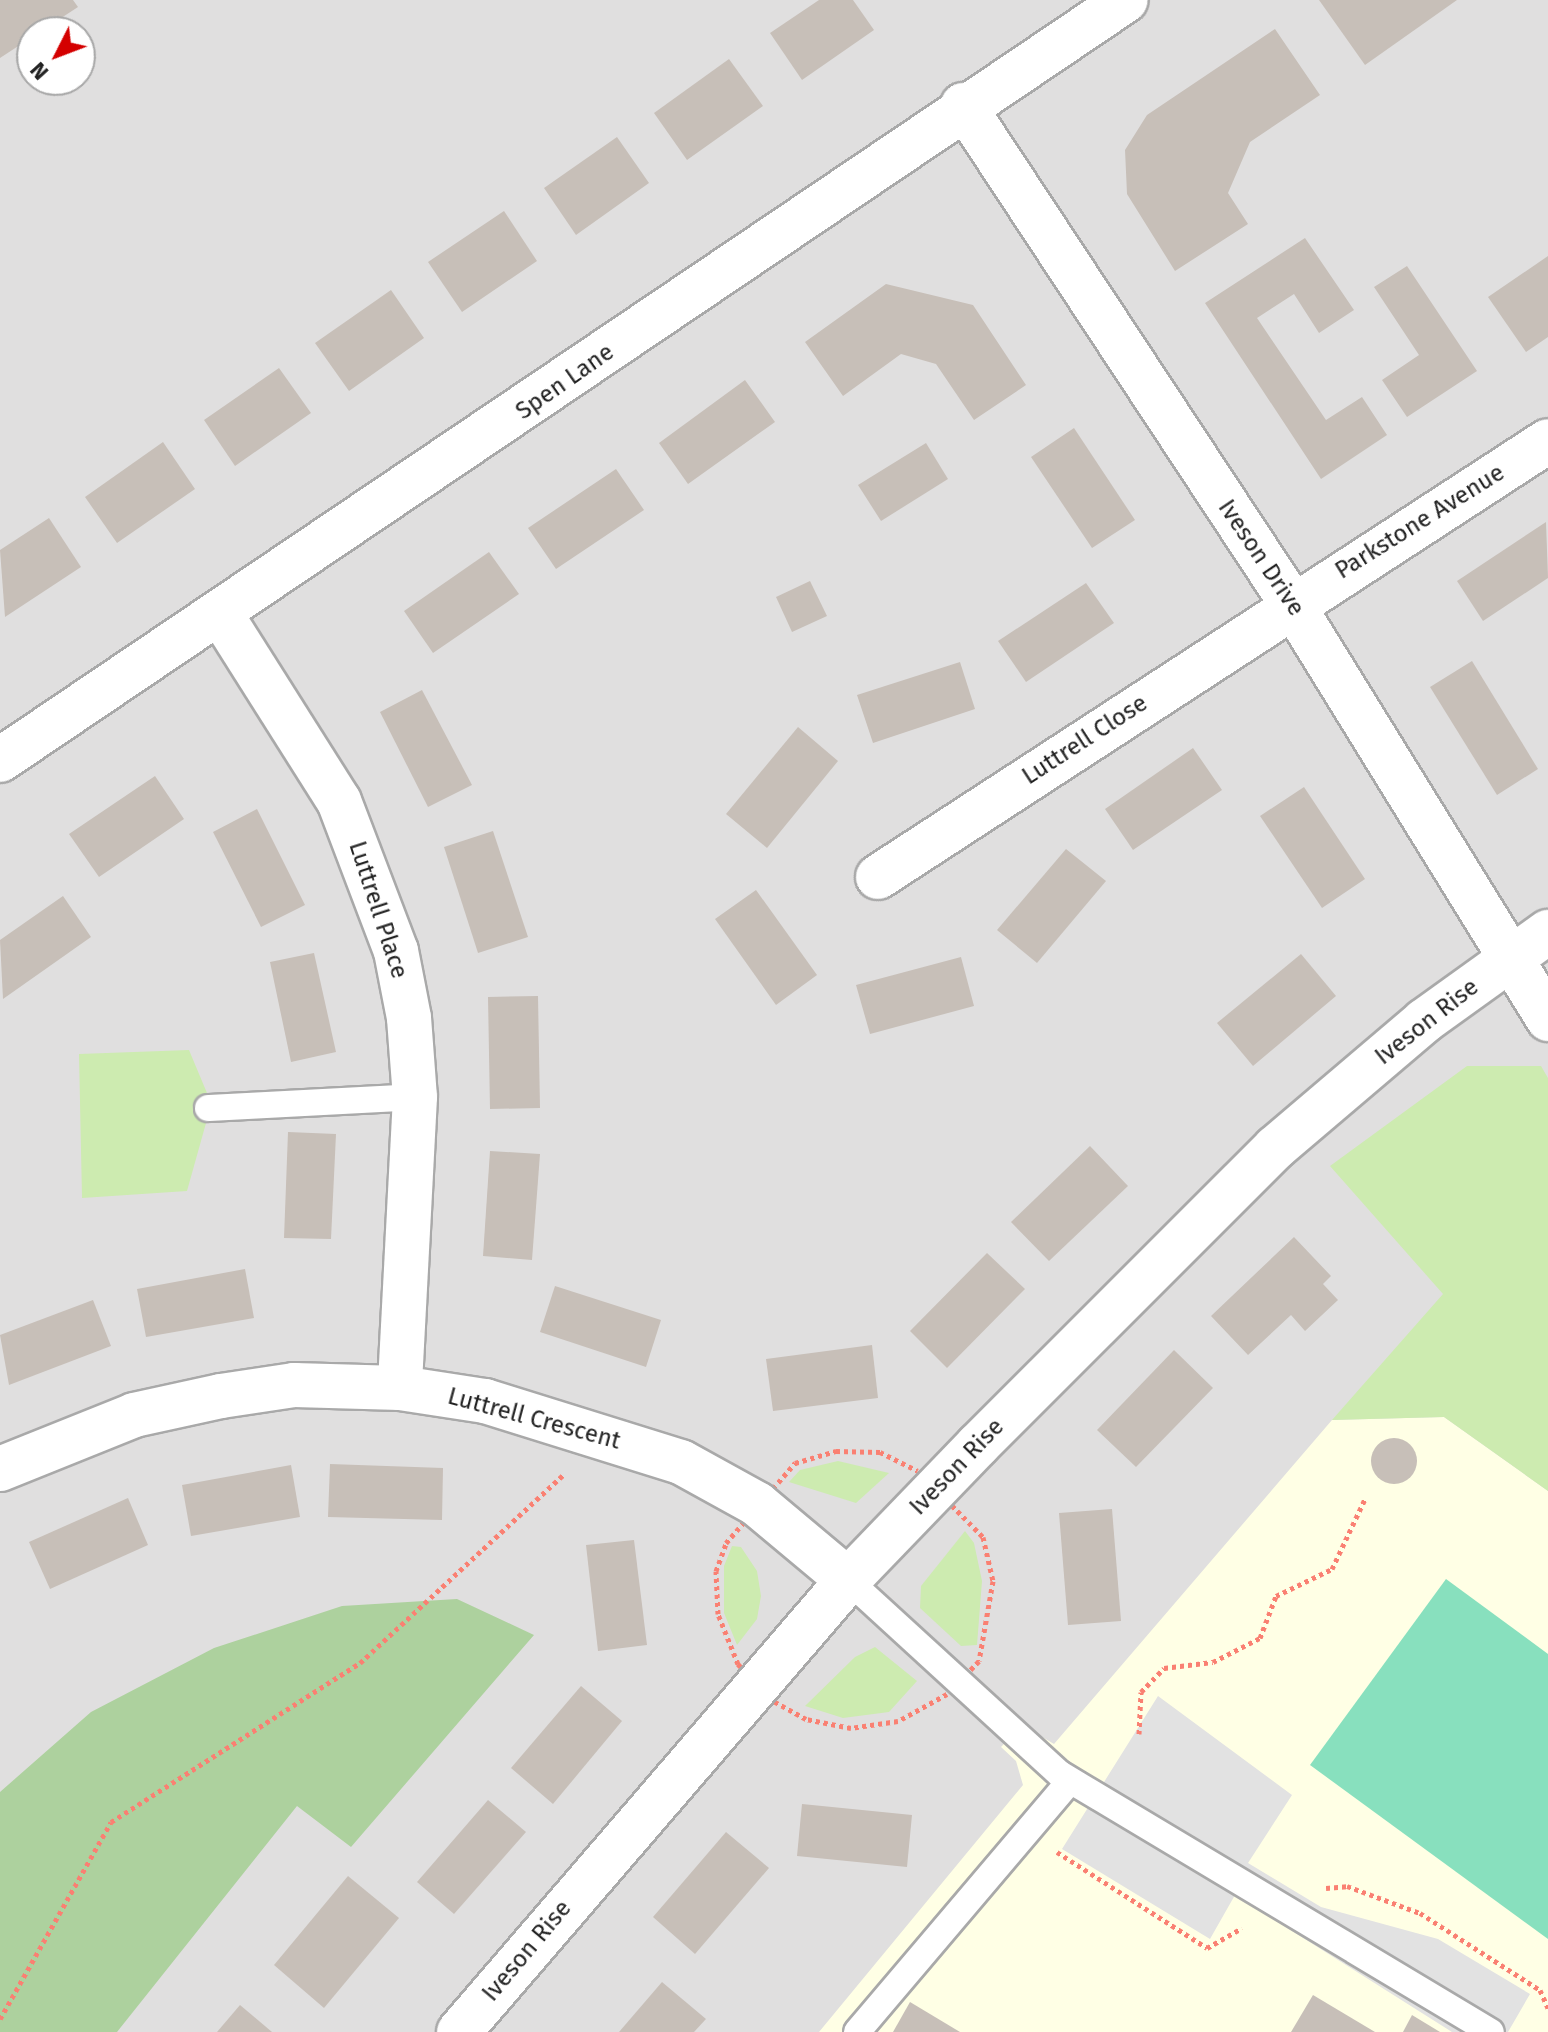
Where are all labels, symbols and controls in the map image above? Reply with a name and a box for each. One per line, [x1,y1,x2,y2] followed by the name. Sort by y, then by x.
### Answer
[16,16,96,96] north arrow
[24,57,54,86] text: N
[511,338,619,426] street label: Spen Lane
[1330,458,1510,586] street label: Parkstone Avenue
[1212,494,1310,622] street label: Iveson Drive
[1017,689,1153,791] street label: Luttrell Close
[342,838,414,982] street label: Luttrell Place
[1370,973,1484,1071] street label: Iveson Rise
[444,1382,624,1456] street label: Luttrell Crescent
[904,1413,1010,1521] street label: Iveson Rise
[476,1895,578,2007] street label: Iveson Rise

